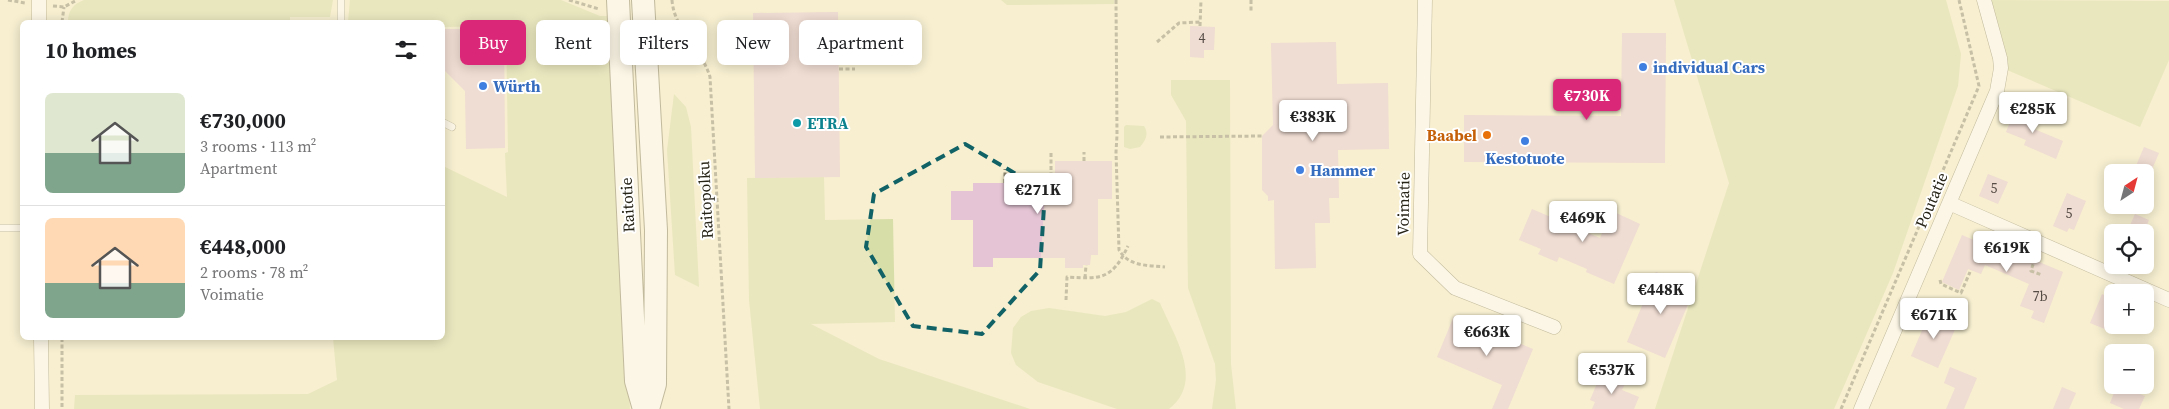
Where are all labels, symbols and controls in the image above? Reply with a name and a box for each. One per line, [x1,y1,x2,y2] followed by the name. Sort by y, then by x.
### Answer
[460,20,526,65] chip: Buy
[536,20,610,65] chip: Rent
[620,20,707,65] chip: Filters
[717,20,789,65] chip: New
[799,20,922,65] chip: Apartment
[1199,28,1206,48] house number: 4
[45,36,137,65] text: 10 homes
[392,36,420,64] icon: filters
[1653,56,1765,78] place label: individual Cars
[1637,61,1649,73] marker: individual Cars
[493,75,541,97] place label: Würth
[1552,78,1622,121] pin: €730K
[477,80,489,92] marker: Würth
[1564,84,1610,106] text: €730K
[1998,92,2068,134] pin: €285K
[2010,97,2056,119] text: €285K
[1278,100,1348,142] pin: €383K
[1290,105,1336,127] text: €383K
[200,106,286,135] text: €730,000
[807,112,849,134] place label: ETRA
[85,113,145,173] icon: home
[791,117,803,129] marker: ETRA
[1426,124,1477,146] place label: Baabel
[1481,129,1493,141] marker: Baabel
[200,135,316,157] text: 3 rooms · 113 m²
[1519,135,1531,147] marker: Kestotuote
[1485,147,1565,169] place label: Kestotuote
[200,157,277,179] text: Apartment
[1310,159,1376,181] place label: Hammer
[692,161,718,239] street label: Raitopolku
[1294,164,1306,176] marker: Hammer
[2104,164,2154,214] north arrow
[2104,164,2154,394] map controls
[1909,169,1953,231] street label: Poutatie
[1003,172,1073,215] pin: €271K
[1391,172,1415,236] street label: Voimatie
[615,177,639,233] street label: Raitotie
[1015,178,1061,200] text: €271K
[1991,178,1998,198] house number: 5
[1548,200,1618,243] pin: €469K
[2066,203,2073,223] house number: 5
[1560,206,1606,228] text: €469K
[2104,224,2154,274] button: locate
[1972,230,2042,273] pin: €619K
[200,232,286,261] text: €448,000
[1984,236,2030,258] text: €619K
[85,238,145,298] icon: home
[200,261,308,283] text: 2 rooms · 78 m²
[1626,272,1696,315] pin: €448K
[1638,278,1684,300] text: €448K
[200,283,264,305] text: Voimatie
[2104,284,2154,334] button: +
[2032,286,2048,306] house number: 7b
[1899,298,1969,340] pin: €671K
[1911,303,1957,325] text: €671K
[1452,314,1522,357] pin: €663K
[1464,320,1510,342] text: €663K
[2104,344,2154,394] button: −
[1577,352,1647,395] pin: €537K
[1589,358,1635,380] text: €537K

